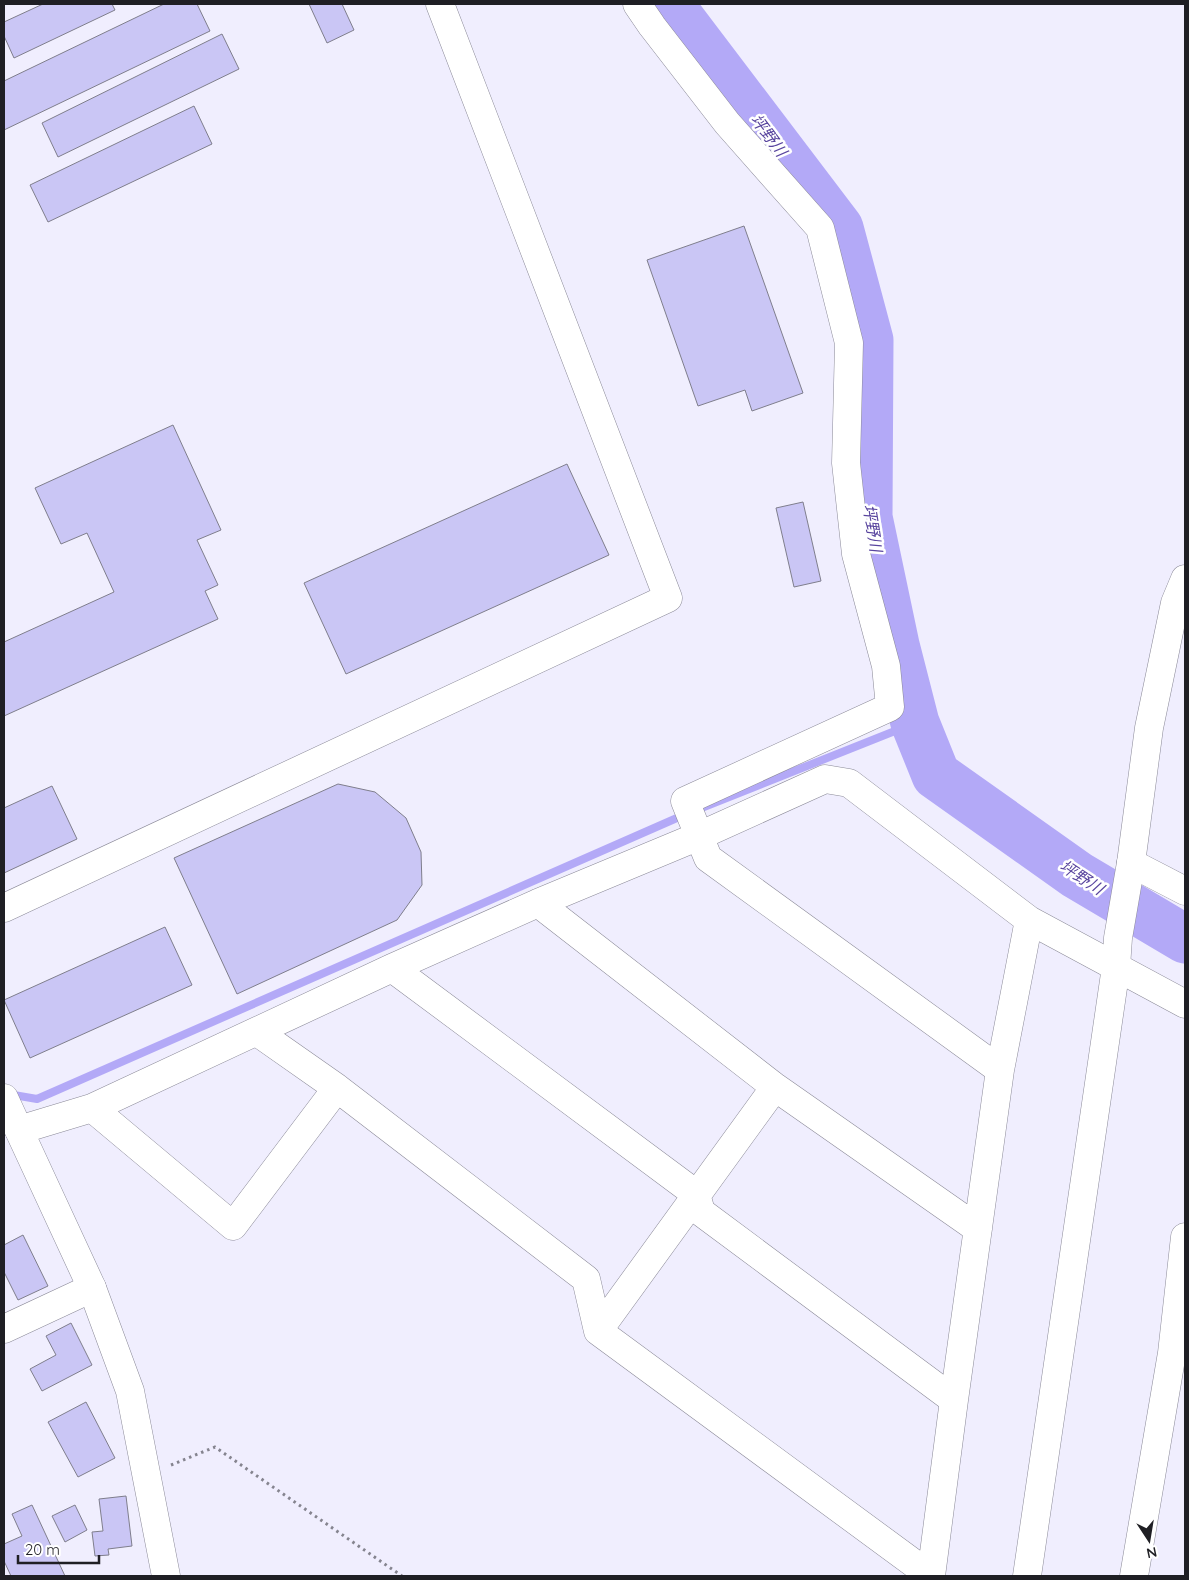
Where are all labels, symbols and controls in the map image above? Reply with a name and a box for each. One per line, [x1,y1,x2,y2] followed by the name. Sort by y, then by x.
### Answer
[747,110,793,162] water label: 坪野川
[859,503,887,555] water label: 坪野川
[1056,856,1109,900] water label: 坪野川
[1124,1515,1174,1565] north arrow
[18,1532,99,1564] scale bar
[25,1540,60,1559] text: 20 m
[1145,1543,1159,1563] text: N

